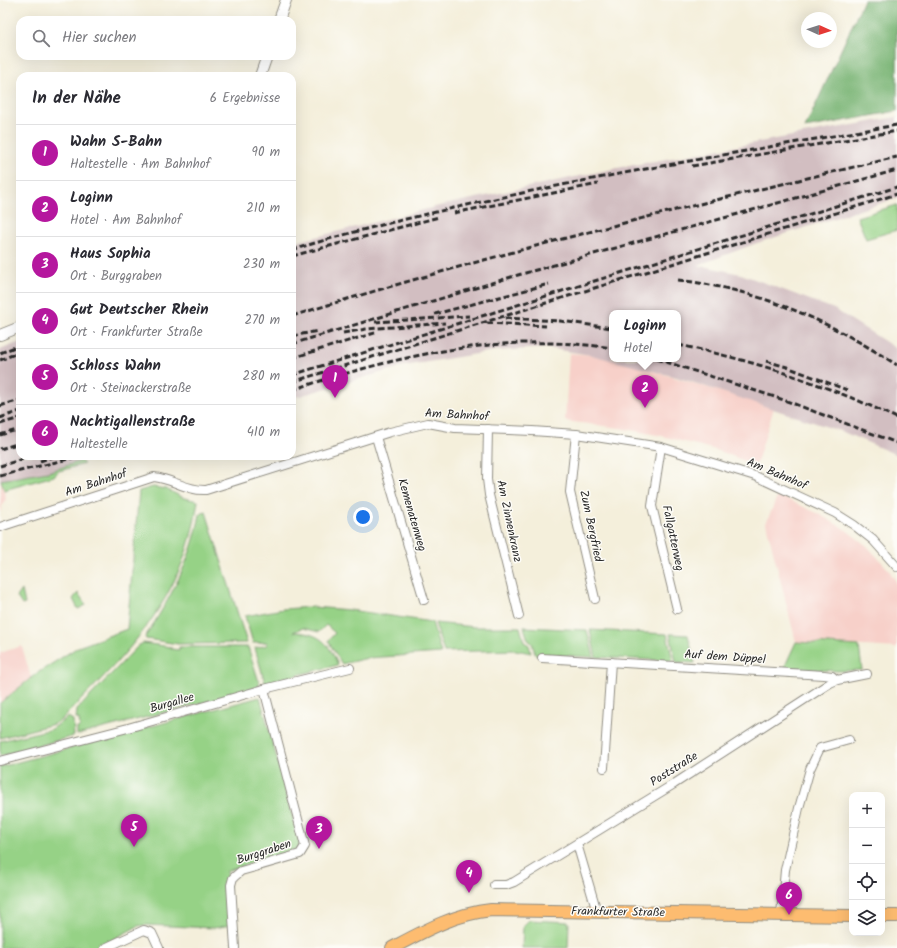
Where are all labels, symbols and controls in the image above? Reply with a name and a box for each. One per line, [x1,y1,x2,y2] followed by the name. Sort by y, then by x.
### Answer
[801,12,837,48] north arrow
[16,16,296,60] search box
[62,26,136,50] text: Hier suchen
[30,27,52,49] icon: search
[32,85,121,112] text: In der Nähe
[210,88,280,109] text: 6 Ergebnisse
[70,130,162,154] text: Wahn S-Bahn
[43,142,47,163] text: 1
[252,142,280,163] text: 90 m
[70,154,211,175] text: Haltestelle · Am Bahnhof
[70,186,113,210] text: Loginn
[41,198,49,219] text: 2
[246,198,280,219] text: 210 m
[70,210,182,231] text: Hotel · Am Bahnhof
[70,242,151,266] text: Haus Sophia
[41,254,49,275] text: 3
[243,254,280,275] text: 230 m
[70,266,162,287] text: Ort · Burggraben
[70,298,208,322] text: Gut Deutscher Rhein
[41,310,49,331] text: 4
[244,310,280,331] text: 270 m
[609,310,681,362] popup
[624,314,666,338] text: Loginn
[70,322,203,343] text: Ort · Frankfurter Straße
[624,338,652,359] text: Hotel
[70,354,161,378] text: Schloss Wahn
[322,365,348,398] pin: 1
[42,366,48,387] text: 5
[243,366,280,387] text: 280 m
[632,375,658,408] pin: 2
[70,378,191,399] text: Ort · Steinackerstraße
[424,404,491,426] street label: Am Bahnhof
[70,410,195,434] text: Nachtigallenstraße
[41,422,49,443] text: 6
[247,422,280,443] text: 410 m
[70,434,128,455] text: Haltestelle
[744,453,812,496] street label: Am Bahnhof
[63,464,131,502] street label: Am Bahnhof
[393,476,432,554] street label: Kemenatenweg
[491,478,527,564] street label: Am Zinnenkranz
[574,488,608,565] street label: Zum Bergfried
[657,503,689,573] street label: Fallgatterweg
[353,507,373,527] your location
[684,645,766,669] street label: Auf dem Düppel
[148,687,197,718] street label: Burgallee
[646,746,702,791] street label: Poststraße
[849,792,885,936] map controls
[849,792,885,828] button: +
[121,814,147,847] pin: 5
[306,816,332,849] pin: 3
[849,828,885,864] button: −
[234,834,294,870] street label: Burggraben
[456,860,482,893] pin: 4
[849,864,885,900] button: locate
[776,882,802,915] pin: 6
[849,900,885,936] button: layers
[571,902,666,922] street label: Frankfurter Straße

